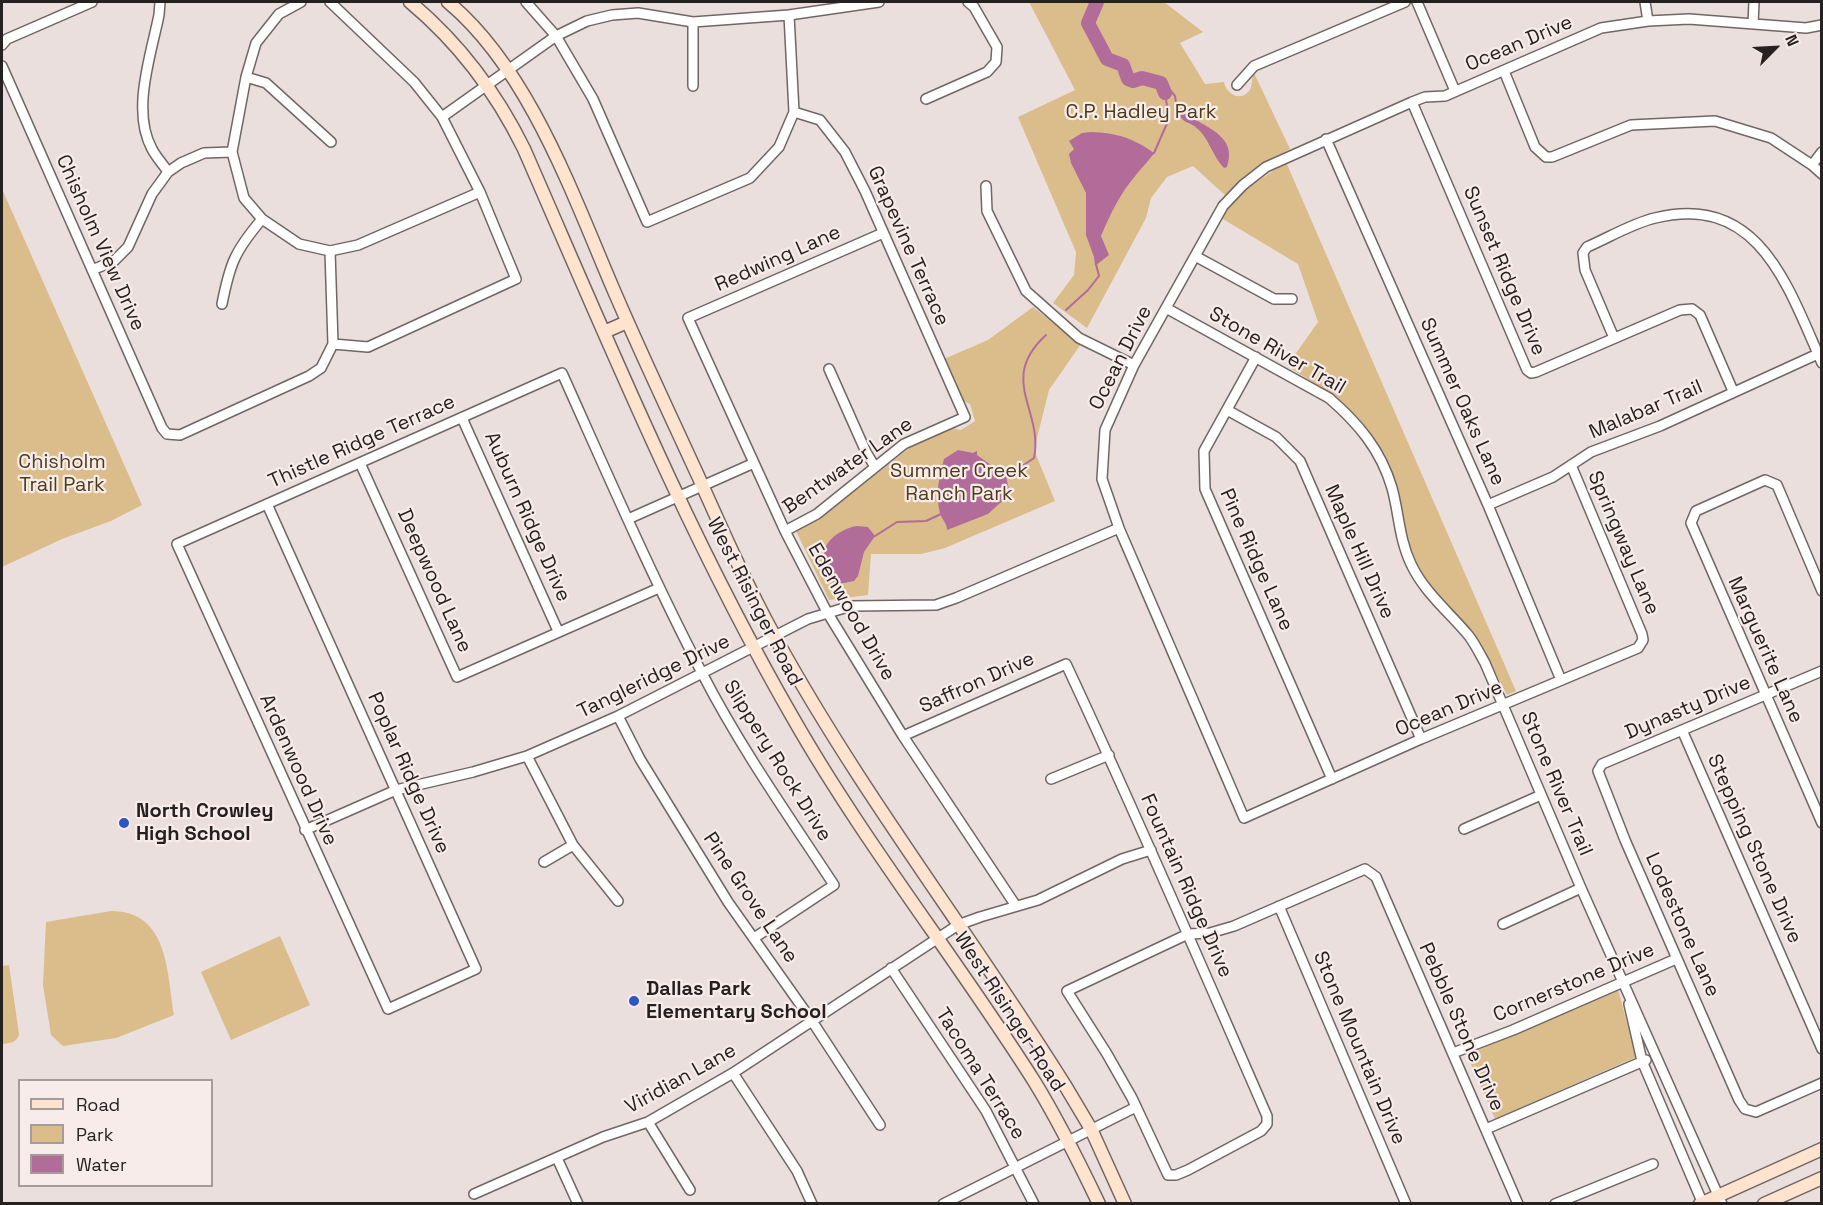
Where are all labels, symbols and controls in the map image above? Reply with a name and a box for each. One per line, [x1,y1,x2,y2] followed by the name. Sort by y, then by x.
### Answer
[1462,11,1576,77] street label: Ocean Drive
[1745,18,1805,78] north arrow
[1780,31,1804,50] text: N
[1066,101,1216,125] park label: C.P. Hadley Park
[50,151,150,335] street label: Chisholm View Drive
[862,162,954,330] street label: Grapevine Terrace
[1458,183,1550,359] street label: Sunset Ridge Drive
[711,221,845,297] street label: Redwing Lane
[1084,302,1158,414] street label: Ocean Drive
[1204,302,1350,400] street label: Stone River Trail
[1414,314,1510,490] street label: Summer Oaks Lane
[1586,375,1706,445] street label: Malabar Trail
[265,390,459,494] street label: Thistle Ridge Terrace
[779,412,917,520] street label: Bentwater Lane
[479,429,575,605] street label: Auburn Ridge Drive
[18,451,106,498] park label: Chisholm Trail Park
[890,460,1028,507] park label: Summer Creek Ranch Park
[1582,468,1664,618] street label: Springway Lane
[1319,481,1399,623] street label: Maple Hill Drive
[1214,485,1298,635] street label: Pine Ridge Lane
[392,505,476,657] street label: Deepwood Lane
[701,514,807,690] street label: West Risinger Road
[802,539,900,685] street label: Edenwood Drive
[1722,573,1808,727] street label: Marguerite Lane
[574,630,734,724] street label: Tangleridge Drive
[916,647,1038,719] street label: Saffron Drive
[1622,671,1754,745] street label: Dynasty Drive
[718,676,836,846] street label: Slippery Rock Drive
[1392,676,1506,742] street label: Ocean Drive
[362,689,454,857] street label: Poplar Ridge Drive
[254,691,342,849] street label: Ardenwood Drive
[1515,708,1597,860] street label: Stone River Trail
[1701,751,1807,947] street label: Stepping Stone Drive
[1135,791,1237,981] street label: Fountain Ridge Drive
[136,800,274,847] place label: North Crowley High School
[117,816,131,830] marker: North Crowley High School
[697,828,803,968] street label: Pine Grove Lane
[1639,849,1725,1001] street label: Lodestone Lane
[948,928,1070,1096] street label: West Risinger Road
[1490,938,1658,1028] street label: Cornerstone Drive
[1413,939,1509,1115] street label: Pebble Stone Drive
[1307,948,1411,1148] street label: Stone Mountain Drive
[646,978,827,1025] place label: Dallas Park Elementary School
[627,994,641,1008] marker: Dallas Park Elementary School
[930,1004,1030,1144] street label: Tacoma Terrace
[621,1039,741,1119] street label: Viridian Lane
[18,1079,213,1187] legend
[76,1093,120,1116] text: Road
[76,1123,113,1146] text: Park
[76,1153,127,1176] text: Water

